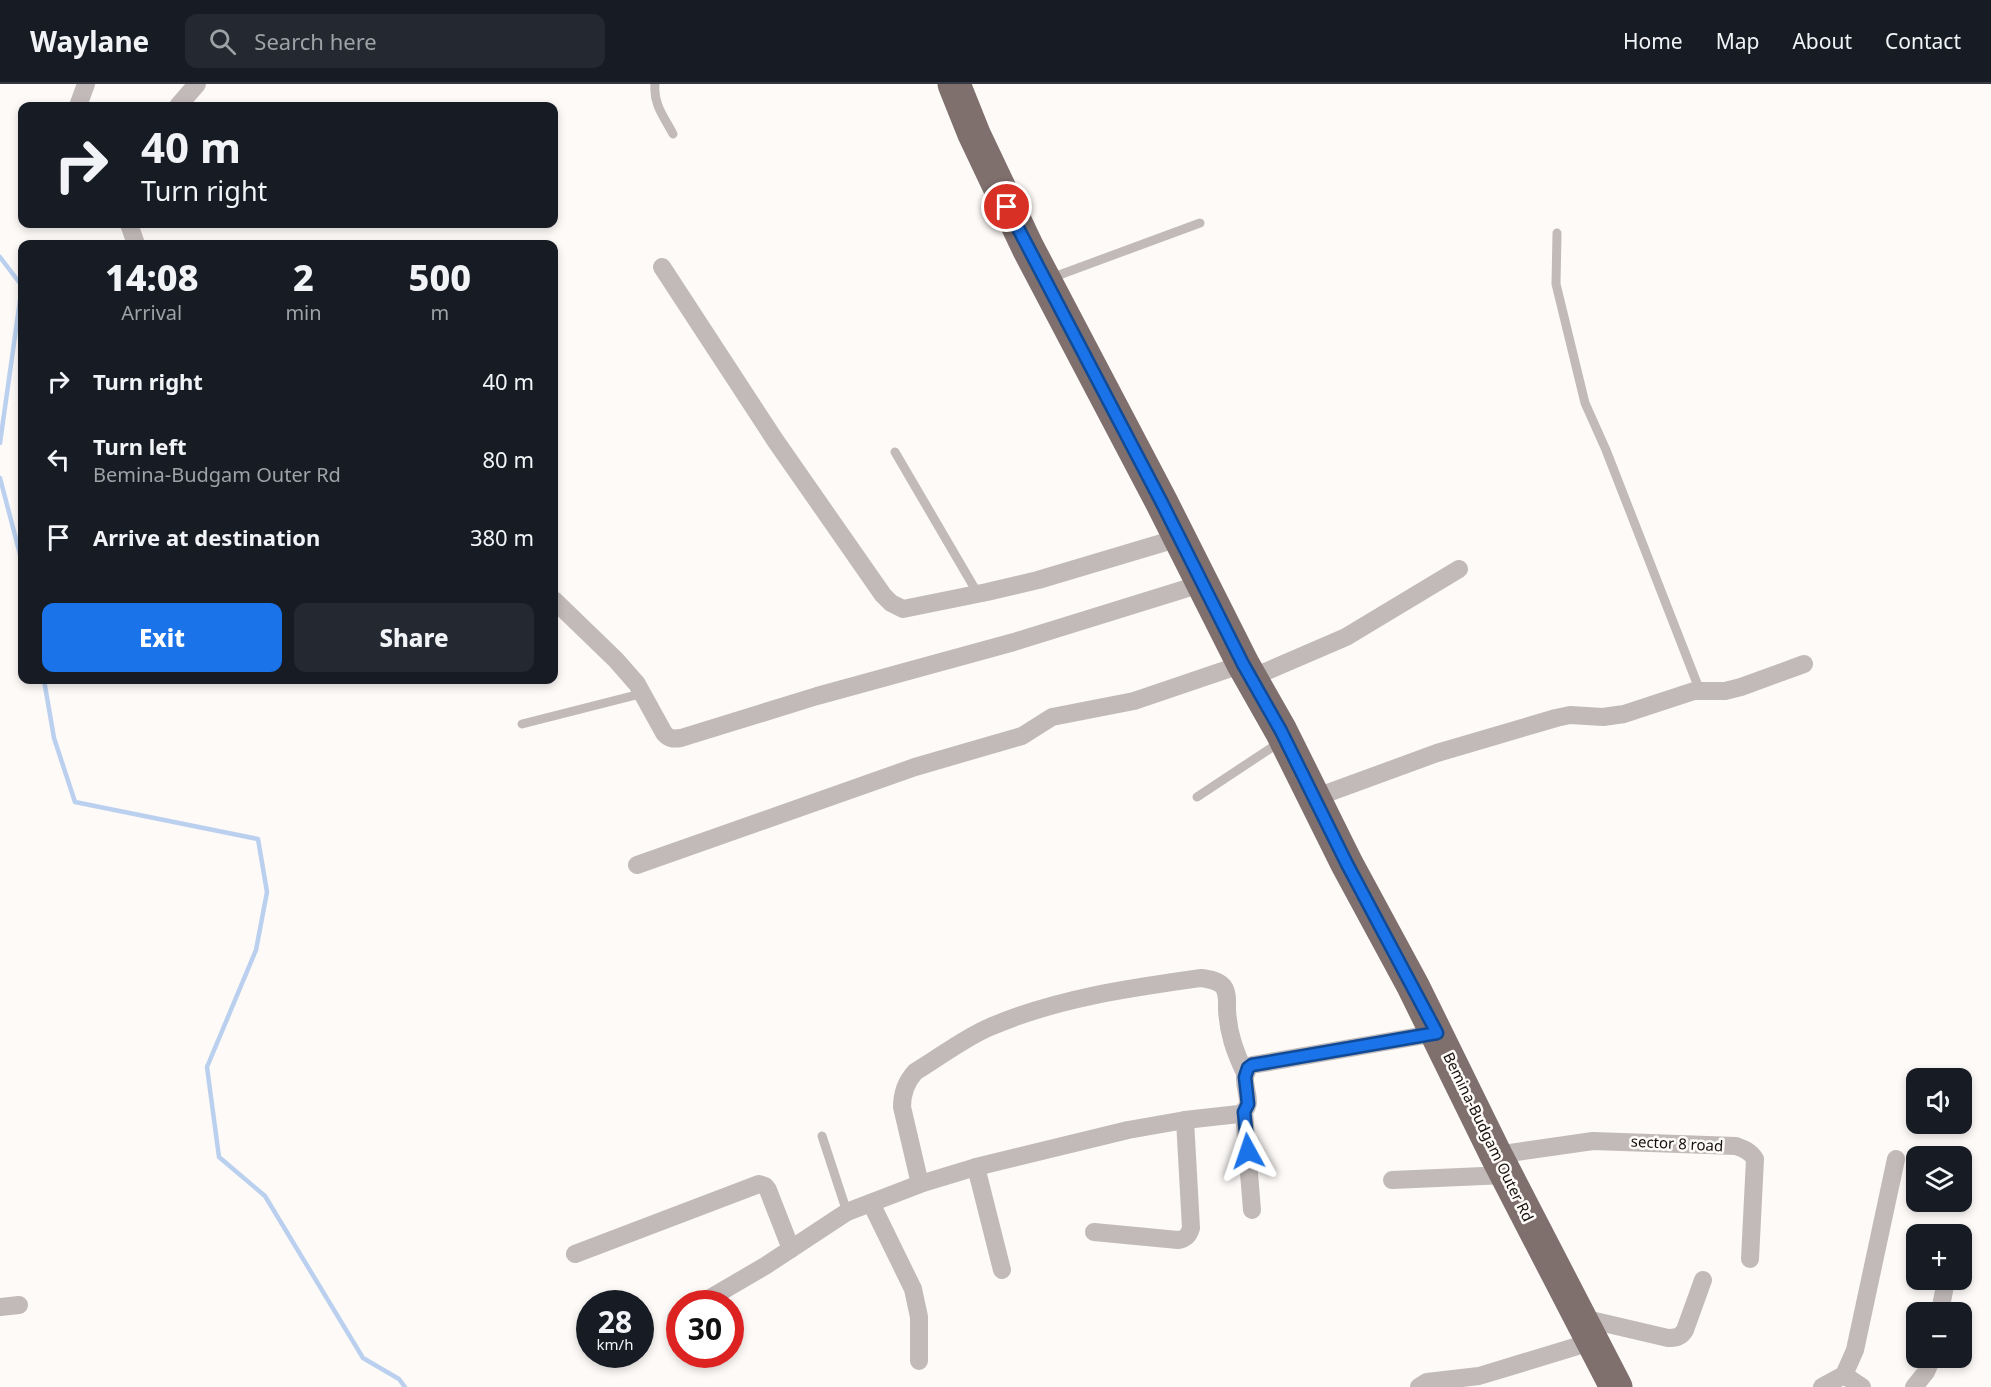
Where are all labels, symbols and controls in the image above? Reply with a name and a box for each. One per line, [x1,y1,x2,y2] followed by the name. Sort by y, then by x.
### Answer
[185,14,605,68] search box
[30,22,149,60] text: Waylane
[206,25,239,58] icon: search
[254,26,377,56] text: Search here
[1623,27,1683,55] text: Home
[1716,27,1759,55] text: Map
[1792,27,1852,55] text: About
[1885,27,1961,55] text: Contact
[141,118,241,175] text: 40 m
[42,126,120,204] icon: right
[141,172,267,209] text: Turn right
[981,181,1032,232] pin
[990,190,1023,223] icon: arrive
[105,253,198,302] text: 14:08
[293,253,314,302] text: 2
[409,253,471,302] text: 500
[121,299,182,326] text: Arrival
[285,299,322,326] text: min
[430,299,449,326] text: m
[42,365,75,398] icon: right
[93,366,203,396] text: Turn right
[483,366,534,396] text: 40 m
[93,431,187,461] text: Turn left
[42,443,75,476] icon: left
[483,444,534,474] text: 80 m
[93,461,341,488] text: Bemina-Budgam Outer Rd
[42,521,75,554] icon: arrive
[93,522,320,552] text: Arrive at destination
[470,522,534,552] text: 380 m
[42,603,282,672] button: Exit
[294,603,534,672] button: Share
[1439,1049,1539,1225] street label: Bemina-Budgam Outer Rd
[1906,1068,1972,1368] map controls
[1906,1068,1972,1134] button: sound
[1216,1119,1280,1183] position arrow
[1630,1131,1724,1155] street label: sector 8 road
[1906,1146,1972,1212] button: layers
[1906,1224,1972,1290] button: +
[666,1290,744,1368] speed limit sign: 30
[598,1301,632,1342] text: 28
[1906,1302,1972,1368] button: −
[597,1334,633,1354] text: km/h

